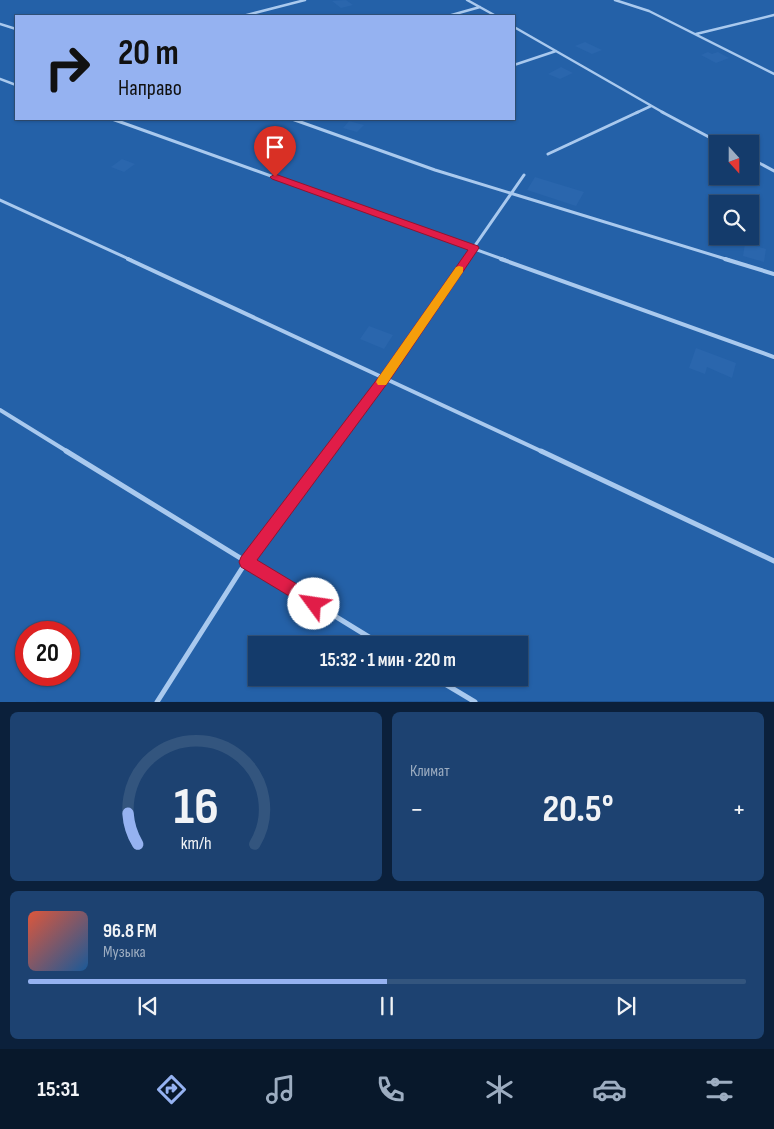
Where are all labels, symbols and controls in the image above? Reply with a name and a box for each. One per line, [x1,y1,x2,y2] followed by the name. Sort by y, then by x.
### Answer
[118,32,179,75] text: 20 m
[35,35,100,100] icon: right
[118,75,182,102] text: Направо
[254,126,296,177] pin
[261,133,289,161] icon: arrive
[709,135,759,185] north arrow
[709,135,759,245] map controls
[709,195,759,245] button: search
[287,577,339,629] position arrow
[15,621,80,686] speed limit sign: 20
[320,649,456,672] text: 15:32 · 1 мин · 220 m
[410,762,450,781] text: Климат
[174,776,218,839] text: 16
[542,787,614,832] text: 20.5°
[410,793,424,826] text: −
[732,793,746,826] text: +
[181,833,211,854] text: km/h
[103,920,157,943] text: 96.8 FM
[103,943,146,962] text: Музыка
[134,992,162,1020] icon: previous
[373,992,401,1020] icon: pause
[612,992,640,1020] icon: next
[154,1072,189,1107] icon: directions
[263,1072,298,1107] icon: music
[373,1072,408,1107] icon: phone
[482,1072,517,1107] icon: climate
[592,1072,627,1107] icon: car
[702,1072,737,1107] icon: filters
[37,1076,79,1103] text: 15:31

